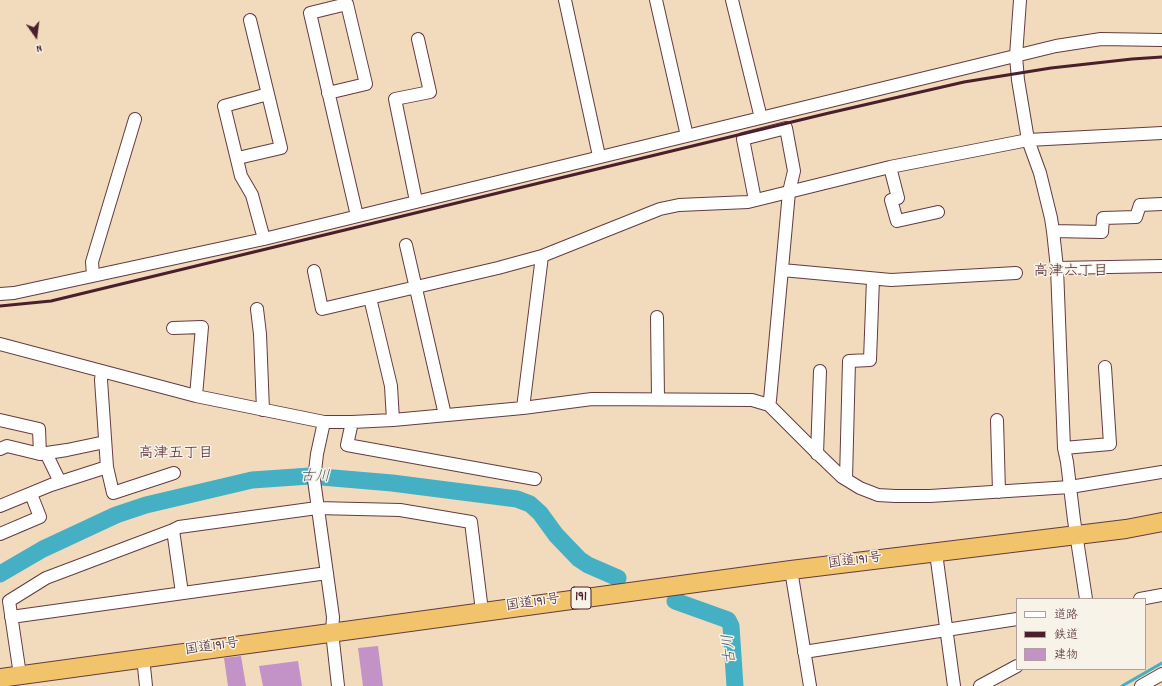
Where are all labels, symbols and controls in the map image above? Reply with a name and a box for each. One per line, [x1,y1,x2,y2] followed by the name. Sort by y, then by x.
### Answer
[16,16,56,56] north arrow
[34,39,43,56] text: N
[1034,264,1108,282] district label: 高津六丁目
[139,446,213,464] district label: 高津五丁目
[300,469,330,487] water label: 古川
[827,550,883,574] street label: 国道191号
[571,587,591,609] road number: 191
[505,592,561,616] street label: 国道191号
[1016,598,1146,670] legend
[1054,607,1078,624] text: 道路
[1054,627,1078,644] text: 鉄道
[720,633,742,665] water label: 古川
[184,636,240,660] street label: 国道191号
[1054,647,1078,664] text: 建物

